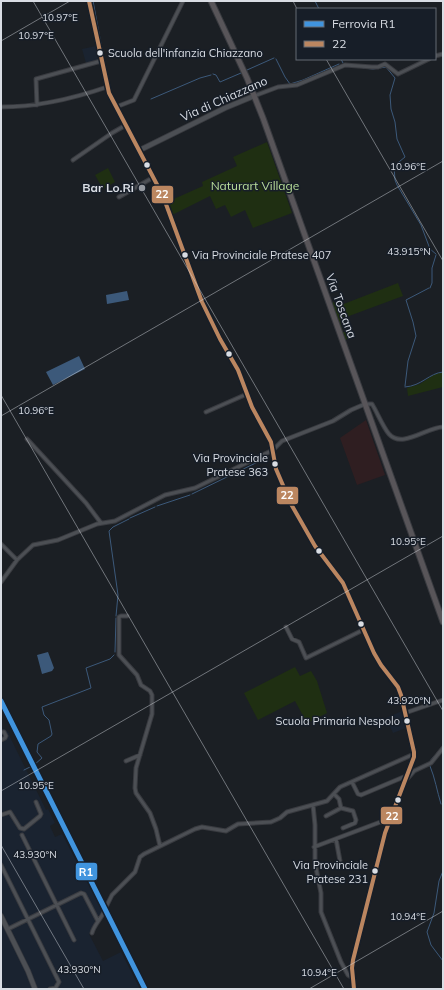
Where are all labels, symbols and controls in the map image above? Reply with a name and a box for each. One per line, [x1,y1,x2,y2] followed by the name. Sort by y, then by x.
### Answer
[296,8,436,60] legend
[42,11,78,24] text: 10.97°E
[332,16,396,31] text: Ferrovia R1
[18,29,54,42] text: 10.97°E
[332,36,346,51] text: 22
[108,46,263,60] place label: Scuola dell'infanzia Chiazzano
[95,48,105,58] marker: Scuola dell'infanzia Chiazzano
[178,73,270,124] street label: Via di Chiazzano
[142,160,152,170] unlabelled marker
[390,160,426,173] text: 10.96°E
[211,178,299,193] park label: Naturart Village
[82,180,134,195] place label: Bar Lo.Ri
[137,183,147,193] marker: Bar Lo.Ri
[151,185,174,204] line badge: 22
[155,187,169,201] text: 22
[387,245,431,258] text: 43.915°N
[192,248,331,262] place label: Via Provinciale Pratese 407
[180,250,190,260] marker: Via Provinciale Pratese 407
[323,271,360,340] street label: Via Toscana
[224,349,234,359] unlabelled marker
[18,404,54,417] text: 10.96°E
[193,451,268,479] place label: Via Provinciale Pratese 363
[270,459,280,469] marker: Via Provinciale Pratese 363
[276,486,299,505] line badge: 22
[280,488,294,502] text: 22
[390,535,426,548] text: 10.95°E
[314,546,324,556] unlabelled marker
[356,619,366,629] unlabelled marker
[387,694,431,707] text: 43.920°N
[276,714,400,728] place label: Scuola Primaria Nespolo
[402,716,412,726] marker: Scuola Primaria Nespolo
[18,779,54,792] text: 10.95°E
[393,795,403,805] unlabelled marker
[380,806,403,825] line badge: 22
[385,809,399,823] text: 22
[13,848,57,861] text: 43.930°N
[293,858,368,886] place label: Via Provinciale Pratese 231
[75,862,98,881] line badge: R1
[79,865,94,879] text: R1
[370,866,380,876] marker: Via Provinciale Pratese 231
[390,910,426,923] text: 10.94°E
[57,963,101,976] text: 43.930°N
[301,966,337,979] text: 10.94°E

